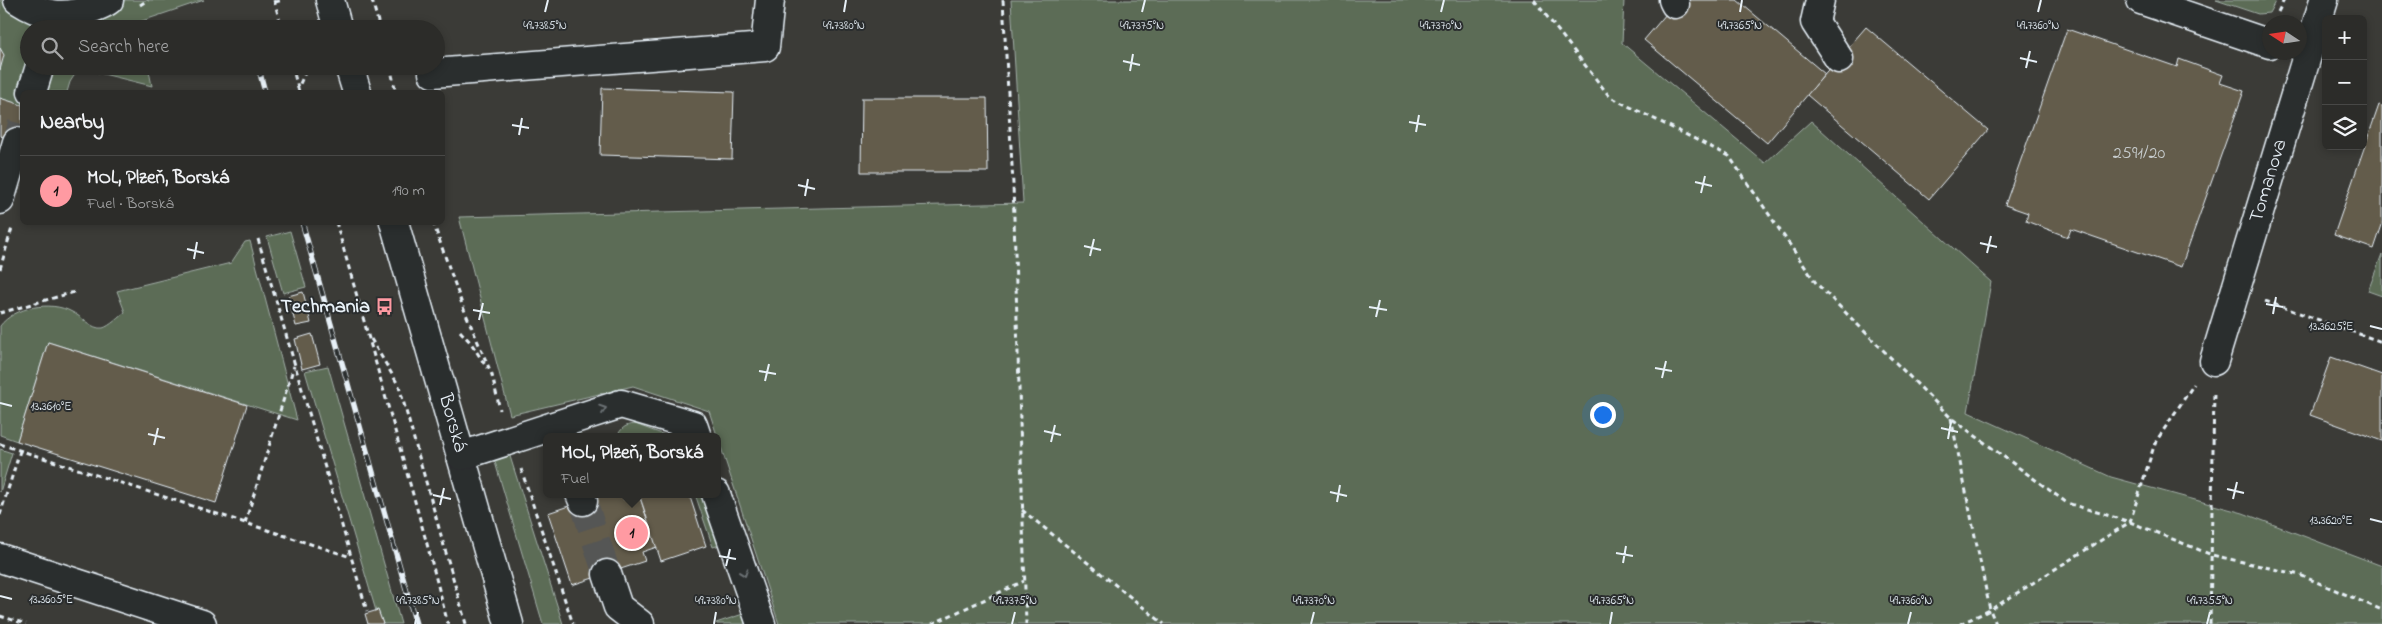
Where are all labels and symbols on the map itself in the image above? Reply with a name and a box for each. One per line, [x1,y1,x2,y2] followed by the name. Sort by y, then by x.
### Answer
[2262,15,2307,60] north arrow
[523,17,567,35] text: 49.7385°N
[823,17,865,35] text: 49.7380°N
[1120,17,1164,35] text: 49.7375°N
[1420,17,1462,35] text: 49.7370°N
[1718,17,1762,35] text: 49.7365°N
[2017,17,2059,35] text: 49.7360°N
[2243,136,2295,226] street label: Tomanova
[2113,141,2166,167] house number: 2591/20
[281,293,370,322] place label: Techmania
[374,297,394,317] bus stop icon: Techmania
[2309,318,2353,336] text: 13.3625°E
[430,390,474,455] street label: Borská
[31,398,71,416] text: 13.3610°E
[1590,402,1616,428] your location
[599,405,607,415] one-way arrow
[2309,512,2353,530] text: 13.3620°E
[616,514,648,552] pin: 1
[738,569,748,577] one-way arrow
[29,591,73,609] text: 13.3605°E
[396,592,440,610] text: 49.7385°N
[695,592,737,610] text: 49.7380°N
[993,592,1037,610] text: 49.7375°N
[1293,592,1335,610] text: 49.7370°N
[1590,592,1634,610] text: 49.7365°N
[1890,592,1932,610] text: 49.7360°N
[2187,592,2233,610] text: 49.7355°N

